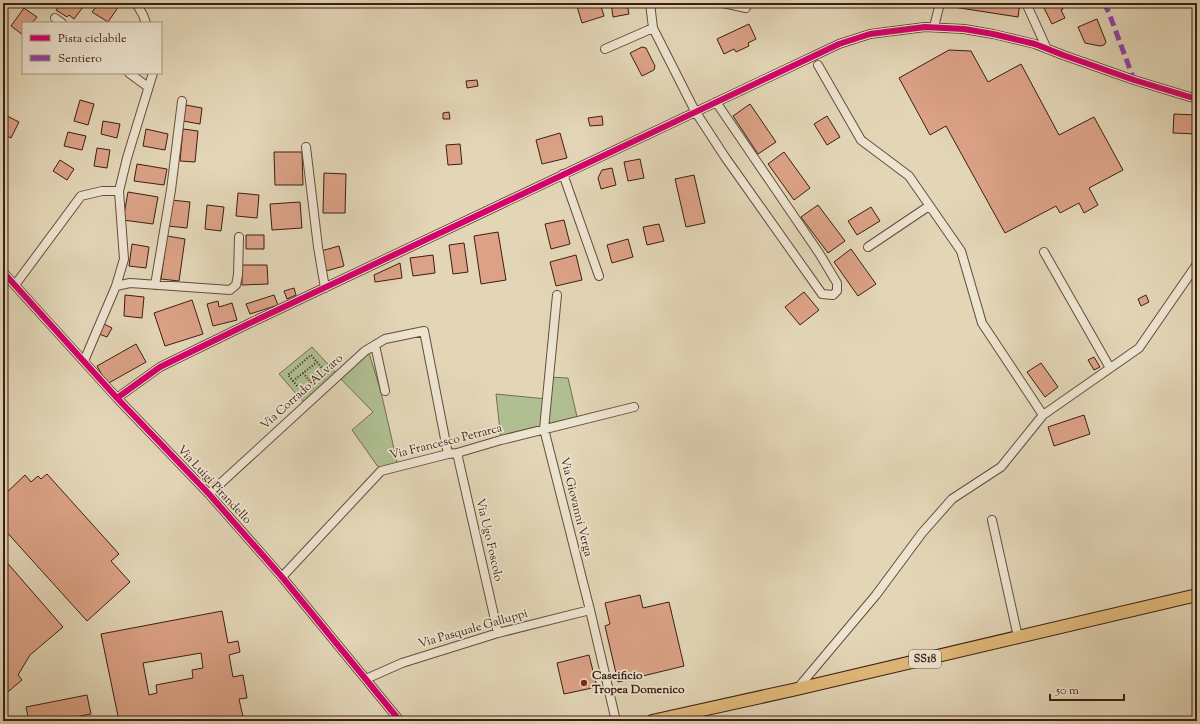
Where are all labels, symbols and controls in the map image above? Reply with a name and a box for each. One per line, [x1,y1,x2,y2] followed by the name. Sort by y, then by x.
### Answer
[22,22,162,74] legend
[58,30,127,48] text: Pista ciclabile
[58,50,102,68] text: Sentiero
[257,350,348,434] street label: Via Corrado ALvaro
[388,419,505,465] street label: Via Francesco Petrarca
[173,442,256,529] street label: Via Luigi Pirandello
[555,455,597,559] street label: Via Giovanni Verga
[471,497,507,584] street label: Via Ugo Foscolo
[416,605,530,653] street label: Via Pasquale Galluppi
[909,650,941,668] road number: SS18
[591,667,685,699] place label: Caseificio Tropea Domenico
[1050,676,1124,702] scale bar
[579,678,589,688] marker: Caseificio Tropea Domenico
[1055,682,1079,700] text: 50 m

